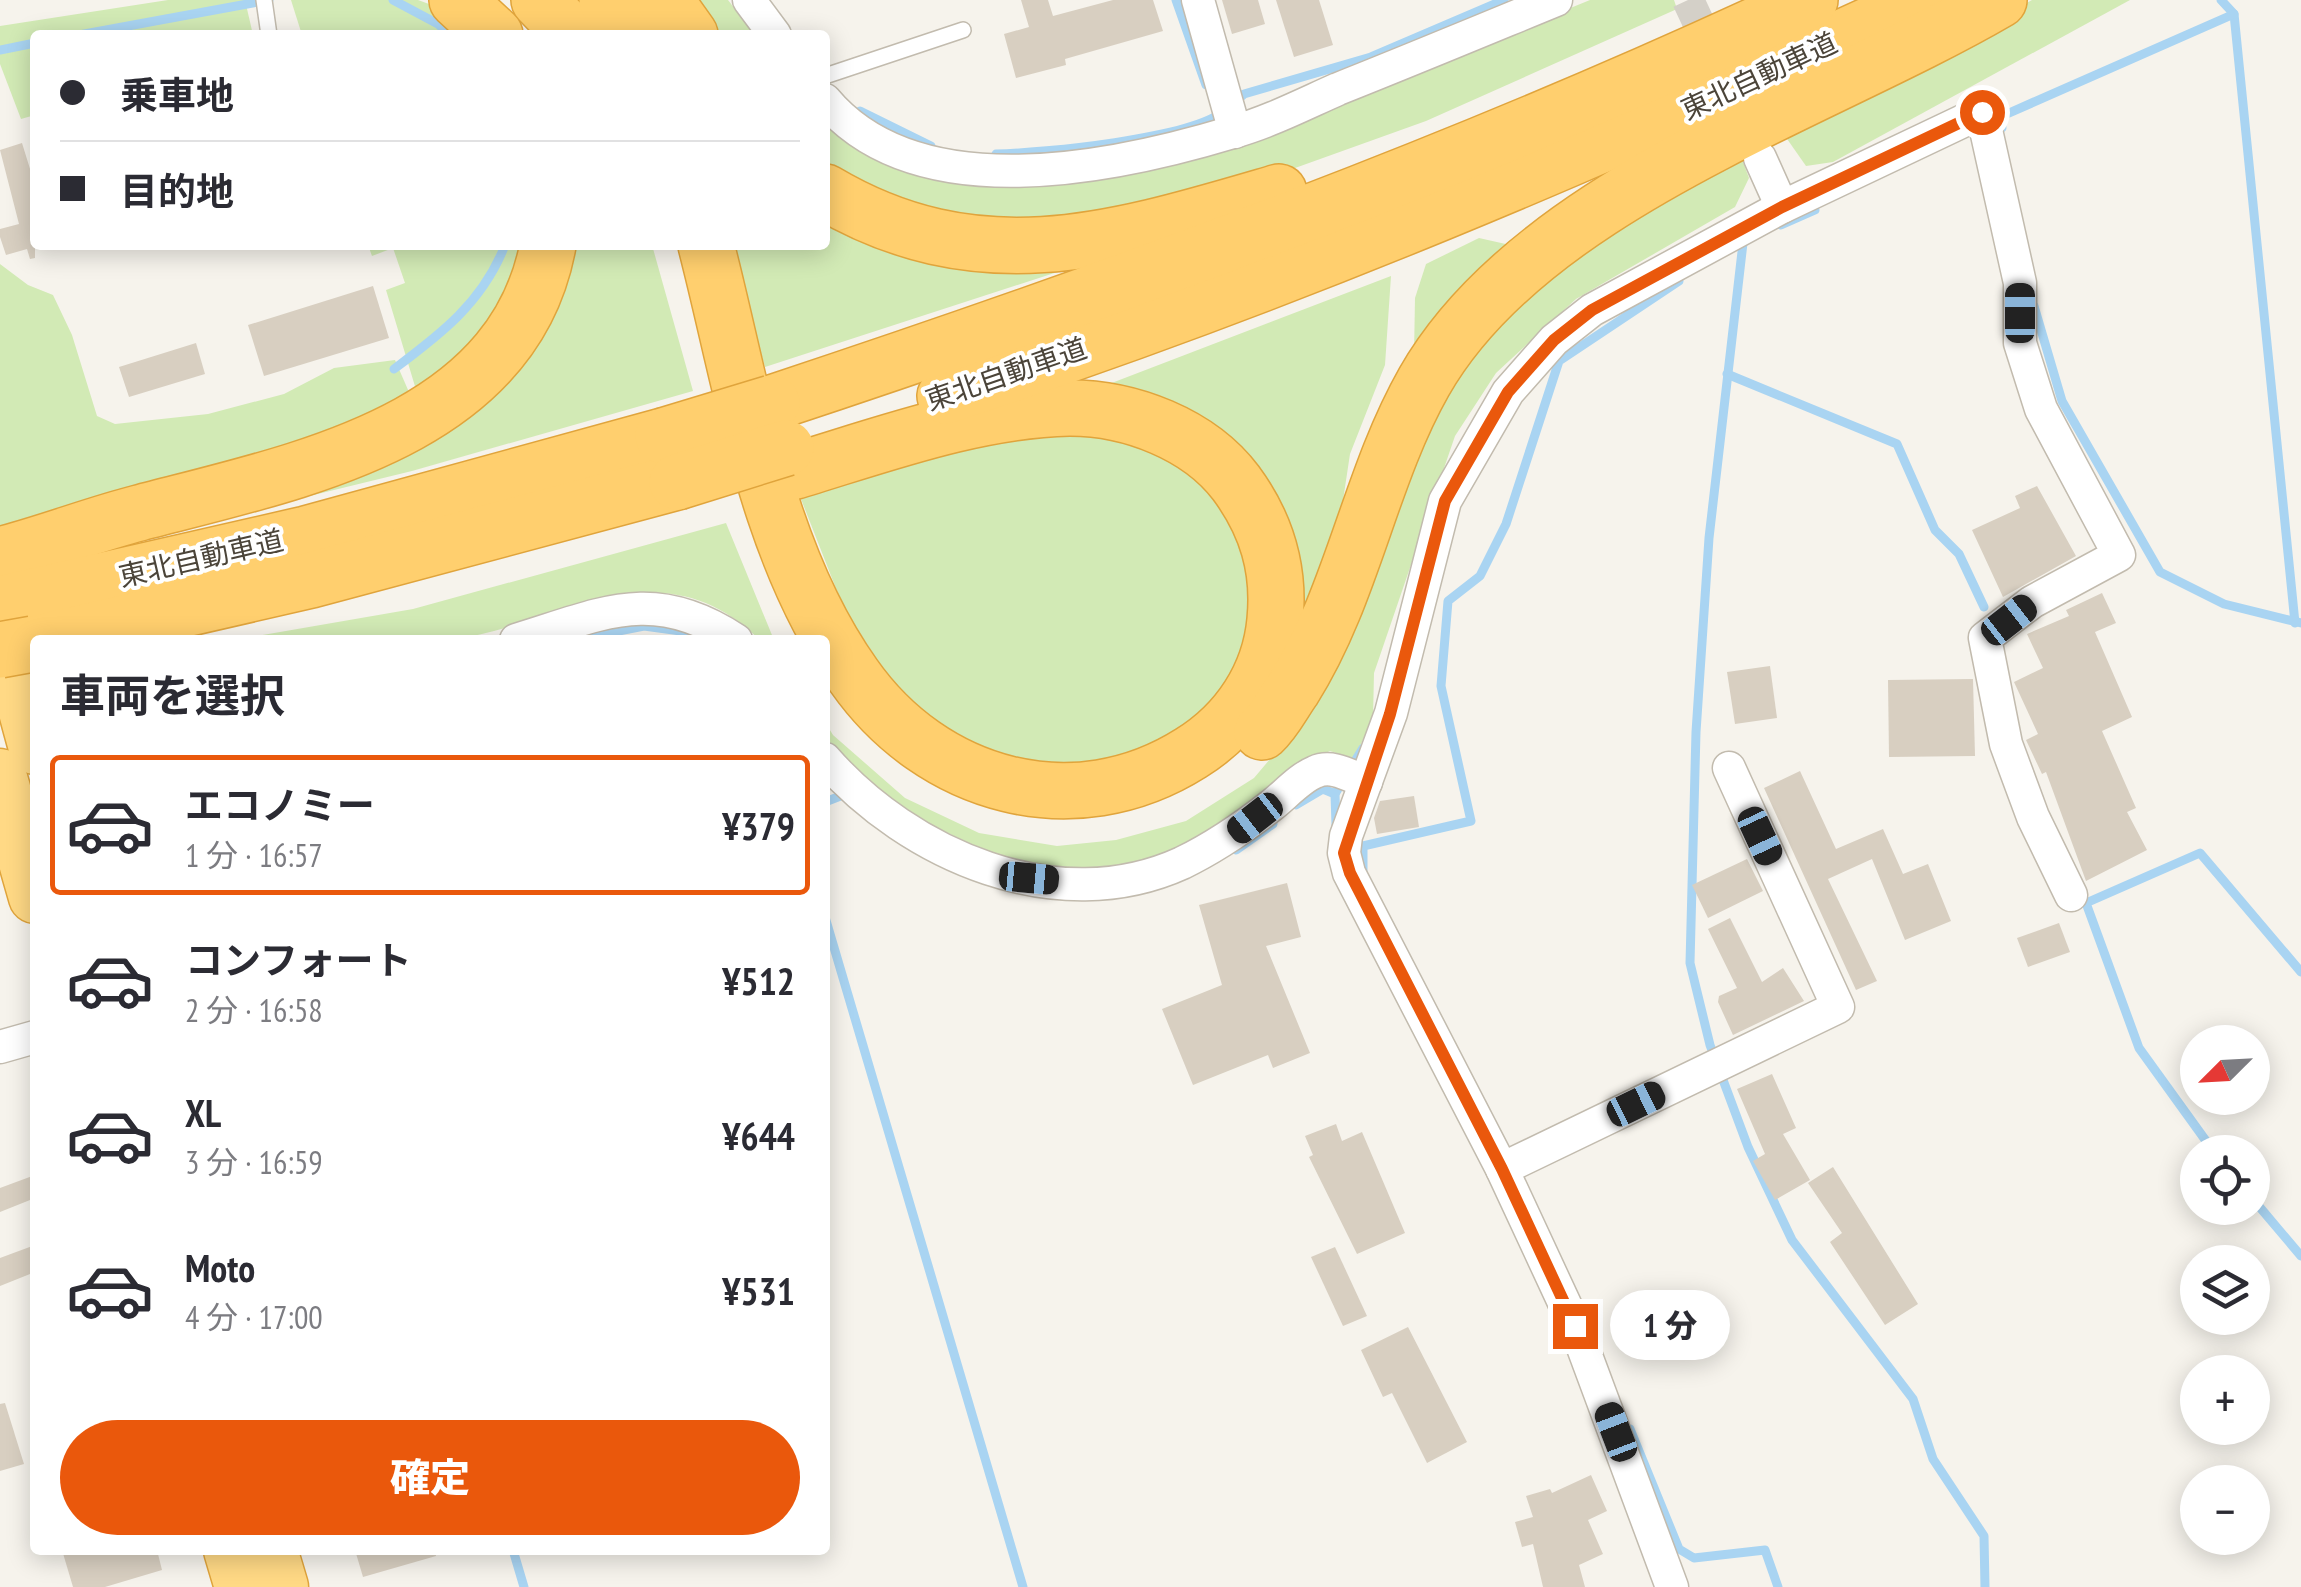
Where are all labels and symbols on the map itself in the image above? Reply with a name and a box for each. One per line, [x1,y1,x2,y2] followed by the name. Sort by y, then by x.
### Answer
[1675,23,1843,128] street label: 東北自動車道
[1960,90,2005,135] route start
[2005,283,2035,343] car
[920,329,1091,418] street label: 東北自動車道
[115,521,287,594] street label: 東北自動車道
[1976,590,2042,650] car
[1222,788,1288,848] car
[1734,802,1786,870] car
[998,860,1060,896] car
[2180,1025,2270,1115] north arrow
[1602,1077,1670,1131] car
[1610,1291,1730,1361] callout: 1 分
[1553,1304,1598,1349] route end
[1591,1399,1641,1465] car

